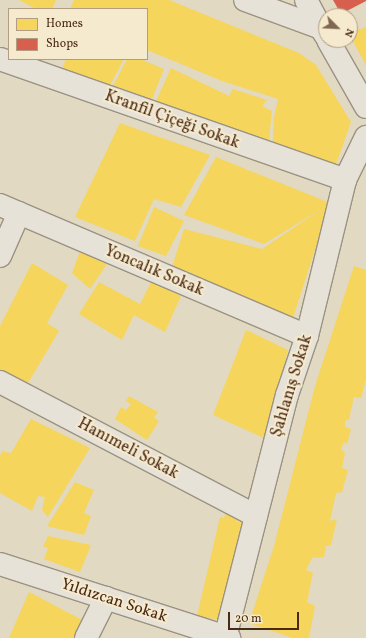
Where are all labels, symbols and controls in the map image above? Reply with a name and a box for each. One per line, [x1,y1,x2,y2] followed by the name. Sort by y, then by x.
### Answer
[8,8,148,60] legend
[318,8,358,48] north arrow
[46,16,83,32] text: Homes
[340,26,357,39] text: N
[46,36,78,52] text: Shops
[102,87,242,153] street label: Kranfil Çiçeği Sokak
[101,241,207,301] street label: Yoncalık Sokak
[267,332,317,440] street label: Şahlanış Sokak
[74,414,182,484] street label: Hanımeli Sokak
[58,575,170,627] street label: Yıldızcan Sokak
[230,604,301,630] scale bar
[235,611,262,627] text: 20 m

